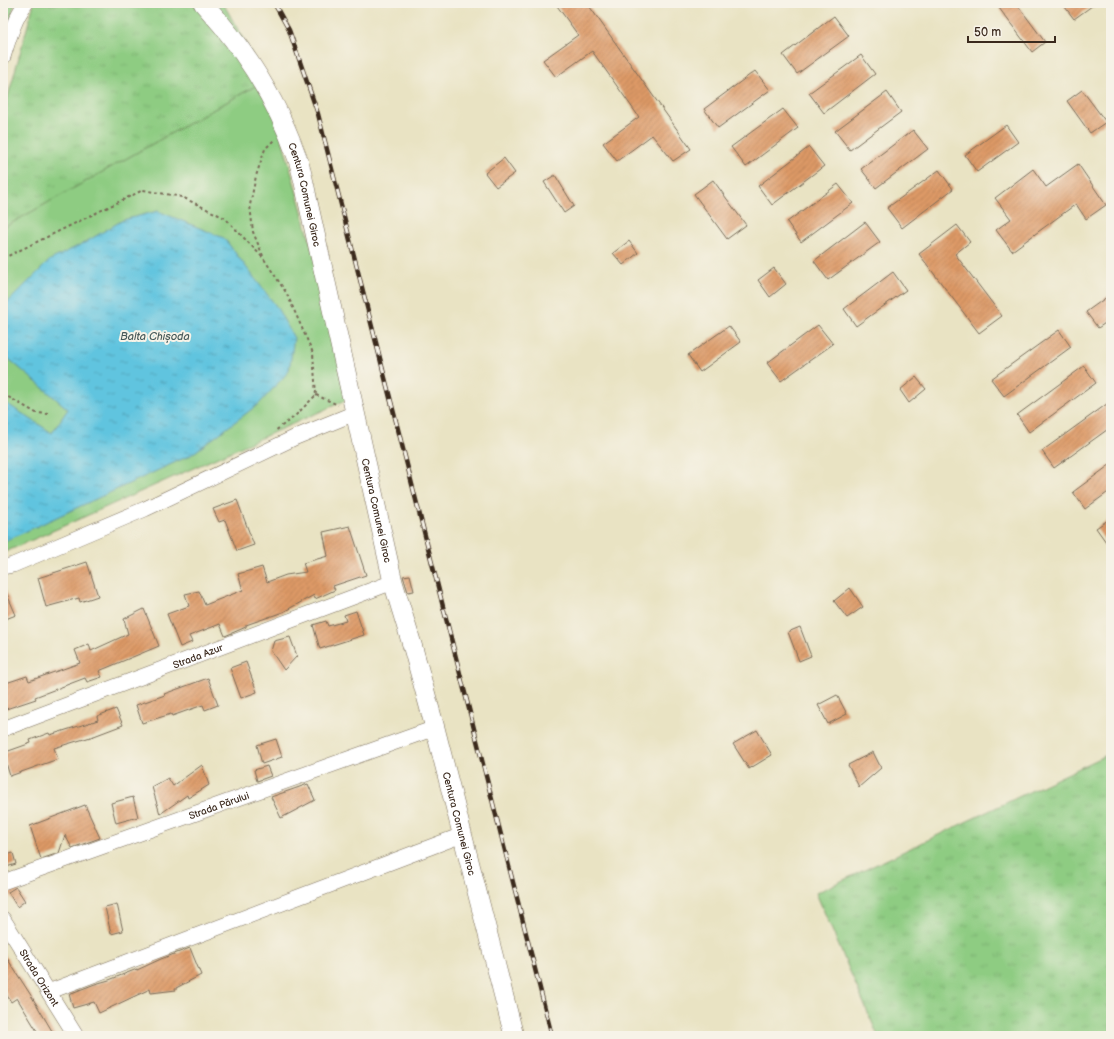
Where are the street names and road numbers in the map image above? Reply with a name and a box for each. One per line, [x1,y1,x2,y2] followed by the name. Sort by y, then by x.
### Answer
[285,141,323,248] street label: Centura Comunei Giroc
[359,457,393,564] street label: Centura Comunei Giroc
[171,642,225,671] street label: Strada Azur
[439,771,478,877] street label: Centura Comunei Giroc
[187,790,251,822] street label: Strada Părului
[16,947,61,1009] street label: Strada Orizont

